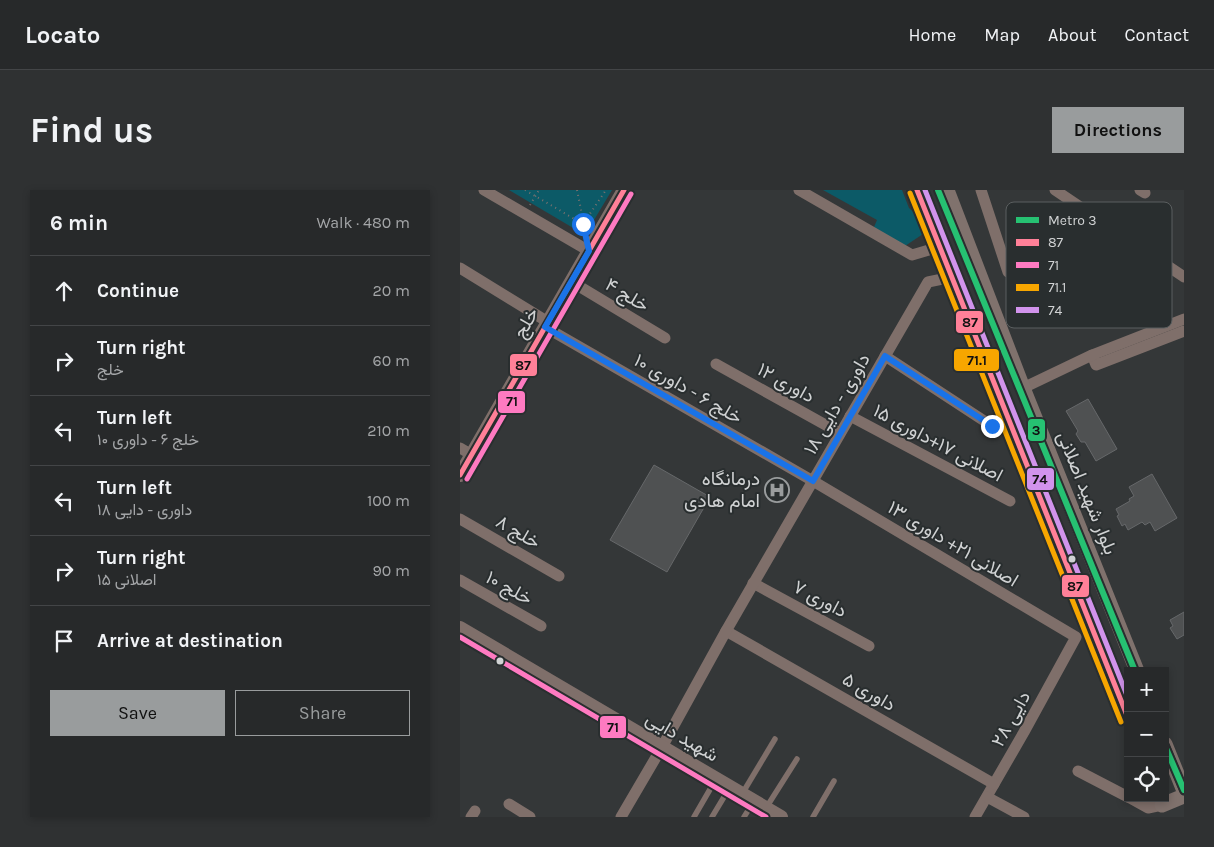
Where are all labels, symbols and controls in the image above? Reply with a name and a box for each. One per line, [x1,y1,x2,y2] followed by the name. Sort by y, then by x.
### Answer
[25,21,100,49] text: Locato
[908,24,956,46] text: Home
[984,24,1020,46] text: Map
[1048,24,1097,46] text: About
[1125,24,1189,46] text: Contact
[1052,107,1184,153] button: Directions
[30,110,153,151] text: Find us
[1006,202,1172,328] legend
[50,211,108,235] text: 6 min
[1048,212,1097,229] text: Metro 3
[316,213,410,232] text: Walk · 480 m
[572,213,595,236] route start
[1048,234,1064,251] text: 87
[1048,257,1059,274] text: 71
[600,273,653,318] street label: خلج ۴
[50,277,78,305] icon: ahead
[1048,279,1066,296] text: 71.1
[97,280,179,302] text: Continue
[372,281,410,300] text: 20 m
[1048,302,1063,319] text: 74
[509,304,545,343] street label: خلج
[955,310,984,334] line badge: 87
[962,314,978,331] text: 87
[97,337,186,359] text: Turn right
[50,347,78,375] icon: right
[953,348,1000,372] line badge: 71.1
[629,349,746,431] street label: خلج ۶ - داوری ۱۰
[799,350,875,458] street label: داوری - دایی ۱۸
[373,351,410,370] text: 60 m
[967,352,987,369] text: 71.1
[509,353,538,377] line badge: 87
[515,357,531,374] text: 87
[754,358,818,408] street label: داوری ۱۲
[97,360,124,379] text: خلج
[497,390,526,414] line badge: 71
[506,393,518,410] text: 71
[869,400,1007,486] street label: اصلانی ۱۷+داوری ۱۵
[97,407,172,429] text: Turn left
[981,415,1004,438] route end
[50,417,78,445] icon: left
[1027,418,1046,442] line badge: 3
[367,421,410,440] text: 210 m
[1032,422,1040,439] text: 3
[1052,428,1122,558] street label: بلوار شهید اصلانی
[97,430,199,449] text: خلج ۶ - داوری ۱۰
[1026,467,1055,491] line badge: 74
[684,468,760,513] place label: درمانگاه امام هادی
[1032,471,1048,488] text: 74
[97,477,172,499] text: Turn left
[764,477,790,503] hospital icon: درمانگاه امام هادی
[50,487,78,515] icon: left
[367,491,410,510] text: 100 m
[884,496,1022,592] street label: اصلانی ۲۱+ داوری ۱۳
[97,500,192,519] text: داوری - دایی ۱۸
[491,511,544,555] street label: خلج ۸
[97,547,186,569] text: Turn right
[1067,554,1077,564] unlabelled marker
[50,557,78,585] icon: right
[372,561,410,580] text: 90 m
[481,566,536,611] street label: خلج ۱۰
[97,570,157,589] text: اصلانی ۱۵
[1061,574,1090,598] line badge: 87
[789,576,851,622] street label: داوری ۷
[1067,578,1083,595] text: 87
[50,627,78,655] icon: arrive
[97,630,283,652] text: Arrive at destination
[495,656,505,666] unlabelled marker
[1124,667,1169,802] map controls
[1124,667,1169,712] button: +
[839,668,899,716] street label: داوری ۵
[987,687,1035,751] street label: دایی ۲۸
[50,690,225,736] button: Save
[235,690,410,736] button: Share
[642,707,722,767] street label: شهید دایی
[1124,712,1169,757] button: −
[599,715,627,739] line badge: 71
[607,719,619,736] text: 71
[1124,757,1169,802] button: locate

